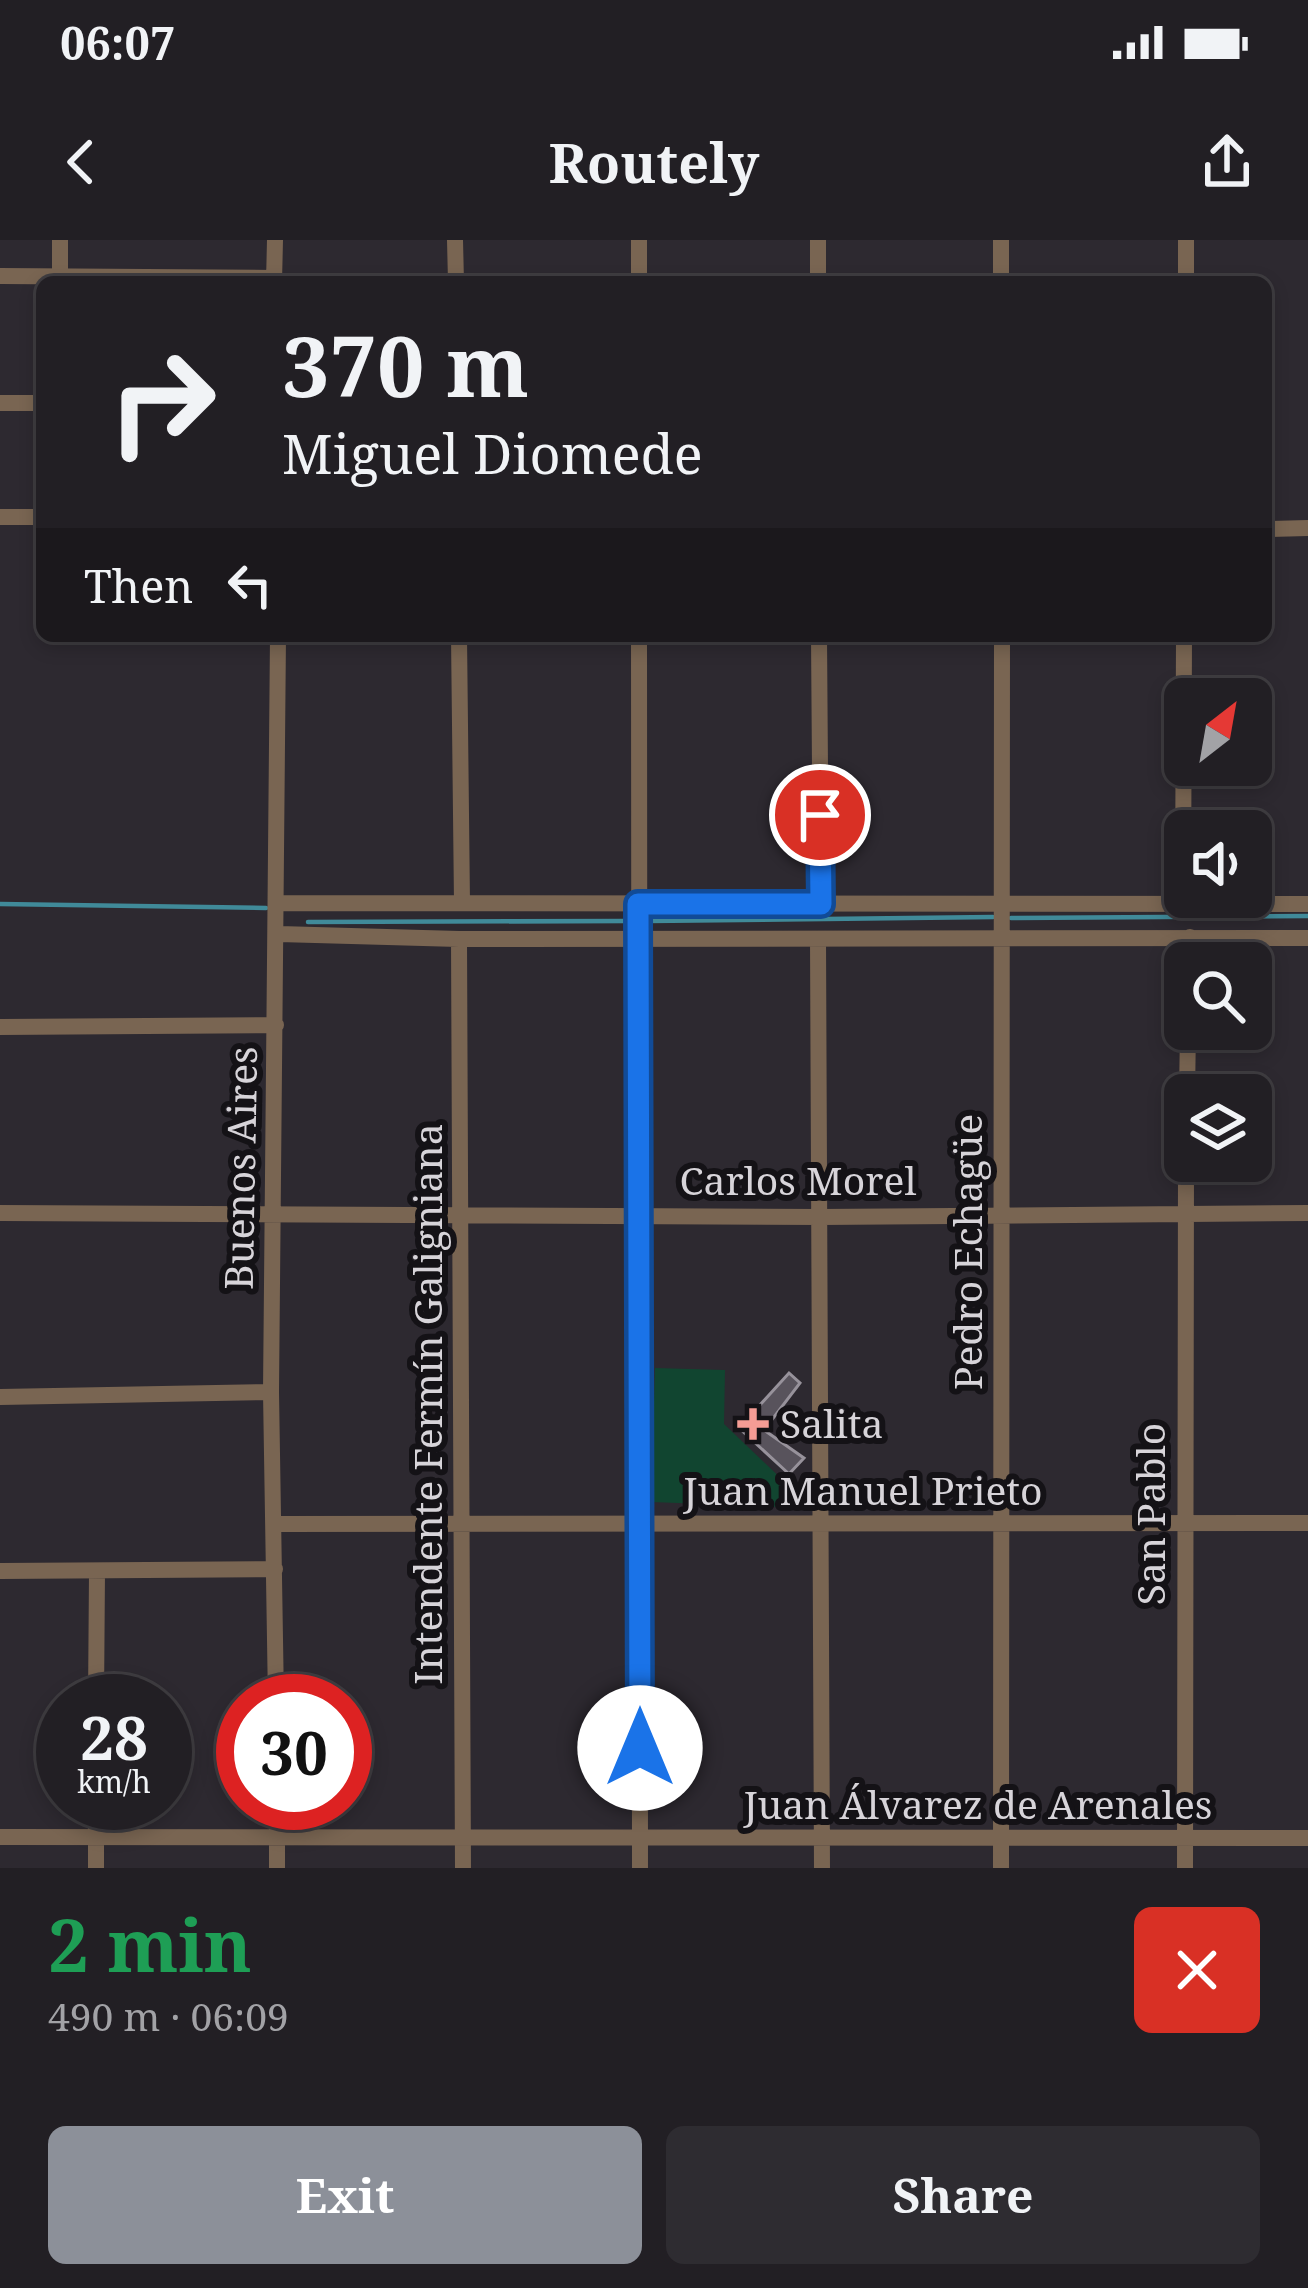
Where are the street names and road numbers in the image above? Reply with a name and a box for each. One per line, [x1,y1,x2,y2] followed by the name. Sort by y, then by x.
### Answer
[211,1046,268,1290] street label: Buenos Aires
[940,1114,993,1390] street label: Pedro Echagüe
[400,1123,453,1685] street label: Intendente Fermín Galigniana
[679,1153,917,1206] street label: Carlos Morel
[1123,1423,1176,1605] street label: San Pablo
[683,1463,1043,1516] street label: Juan Manuel Prieto
[743,1777,1212,1830] street label: Juan Álvarez de Arenales

